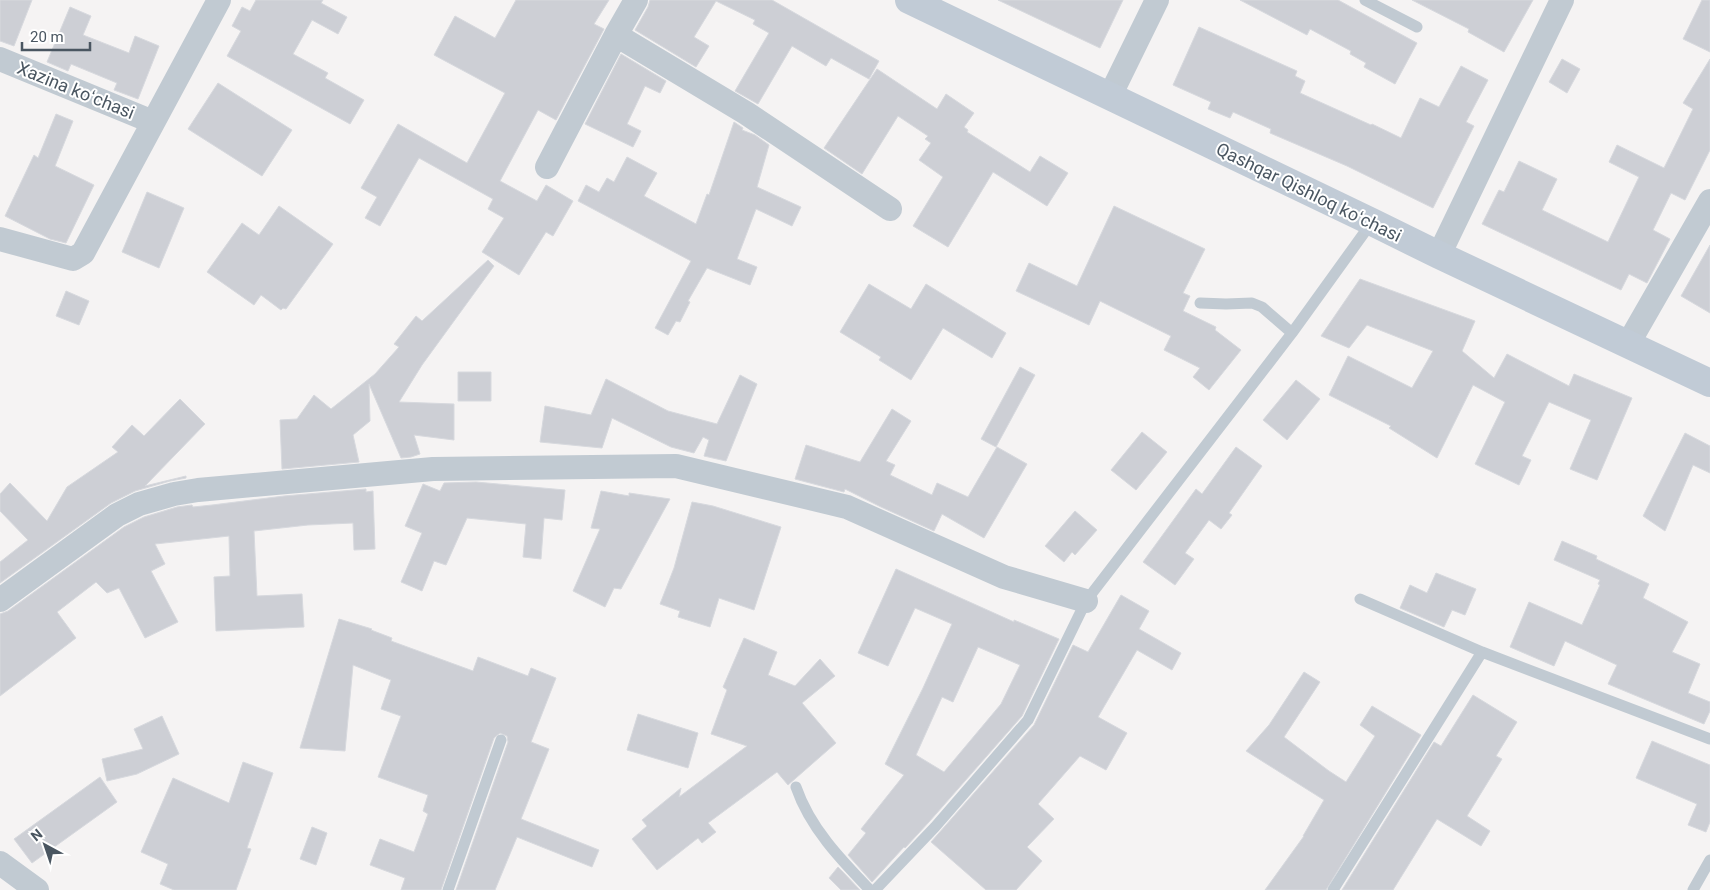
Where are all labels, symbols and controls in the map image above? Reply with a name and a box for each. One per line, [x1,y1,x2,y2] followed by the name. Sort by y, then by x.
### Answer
[22,20,90,52] scale bar
[30,28,64,46] text: 20 m
[14,57,138,123] street label: Xazina koʻchasi
[1213,138,1405,246] street label: Qashqar Qishloq koʻchasi
[20,820,70,870] north arrow
[28,826,46,844] text: N

